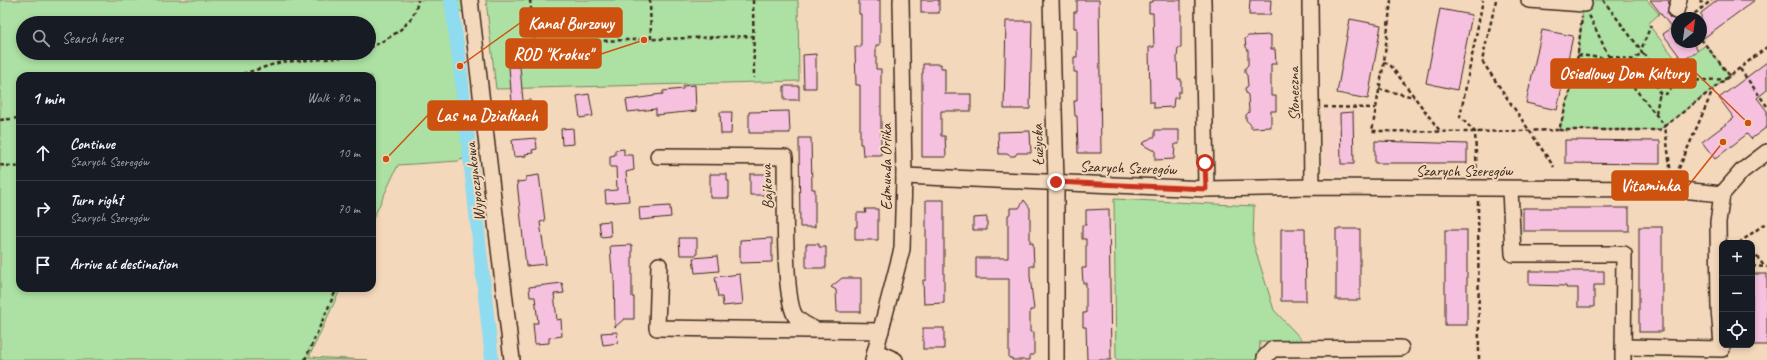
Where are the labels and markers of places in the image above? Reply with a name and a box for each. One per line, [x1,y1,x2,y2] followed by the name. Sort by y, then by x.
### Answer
[520,8,622,37] callout: Kanał Burzowy
[506,39,601,68] callout: ROD "Krokus"
[1551,59,1696,88] callout: Osiedlowy Dom Kultury
[428,101,547,130] callout: Las na Działkach
[1612,171,1688,200] callout: Vitaminka

